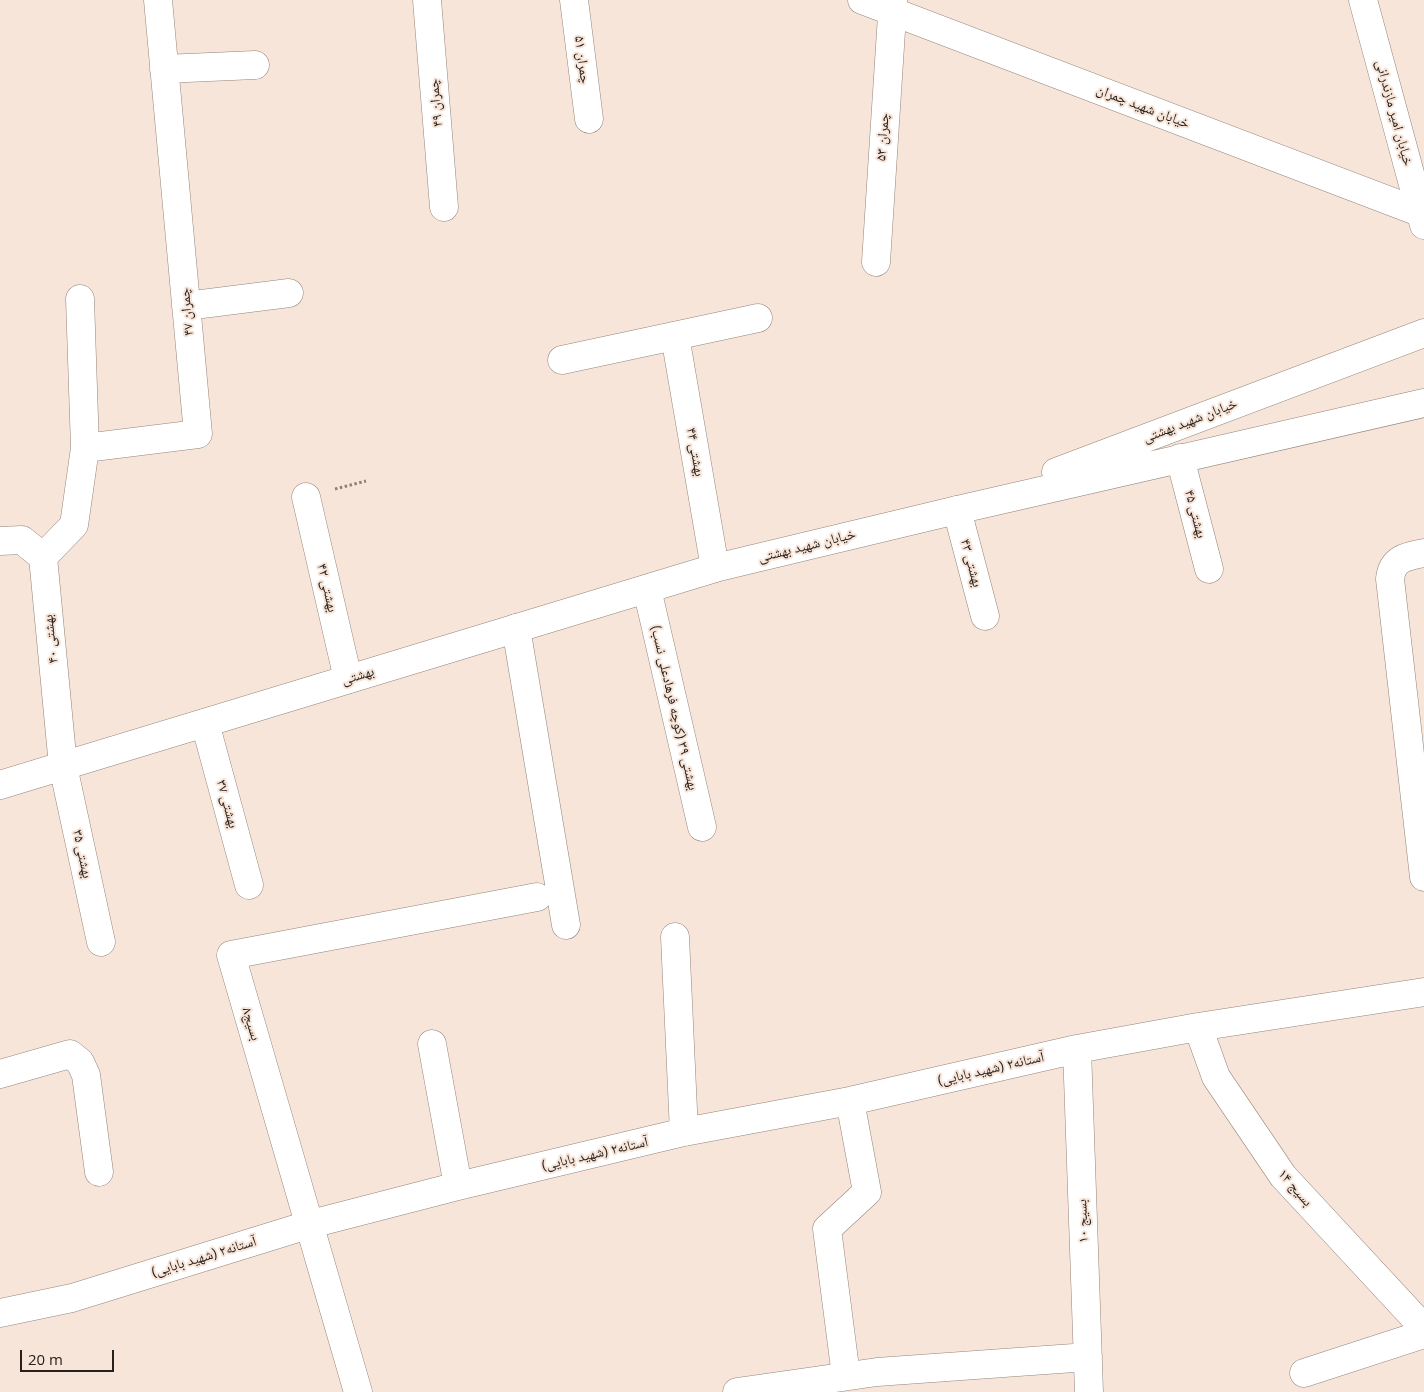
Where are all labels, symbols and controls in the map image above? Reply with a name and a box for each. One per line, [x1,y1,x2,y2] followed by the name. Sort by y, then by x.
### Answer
[571,35,593,85] street label: چمران ۵۱
[1372,58,1416,168] street label: خیابان امیر مازندرانی
[426,78,446,128] street label: چمران ۴۹
[1094,82,1192,132] street label: خیابان شهید چمران
[873,112,893,162] street label: چمران ۵۳
[177,287,197,337] street label: چمران ۴۷
[1140,395,1240,447] street label: خیابان شهید بهشتی
[682,426,708,478] street label: بهشتی ۴۴
[1181,488,1209,540] street label: بهشتی ۴۵
[757,526,857,566] street label: خیابان شهید بهشتی
[957,537,985,589] street label: بهشتی ۴۳
[313,562,341,614] street label: بهشتی ۴۲
[40,614,62,664] street label: بهشتی ۴۰
[647,624,701,792] street label: بهشتی ۳۹ (کوچه فرهادعلی نسب)
[340,663,376,689] street label: بهشتی
[213,778,241,830] street label: بهشتی ۳۷
[69,828,95,880] street label: بهشتی ۳۵
[238,1005,264,1043] street label: بسیج۸
[936,1049,1046,1089] street label: آستانه۲ (شهید بابایی)
[540,1134,650,1174] street label: آستانه۲ (شهید بابایی)
[1274,1166,1316,1210] street label: بسیج ۱۴
[1074,1199,1092,1243] street label: بسیج ۱۰
[150,1233,258,1281] street label: آستانه۲ (شهید بابایی)
[22,1340,116,1372] scale bar
[28,1349,63,1369] text: 20 m

